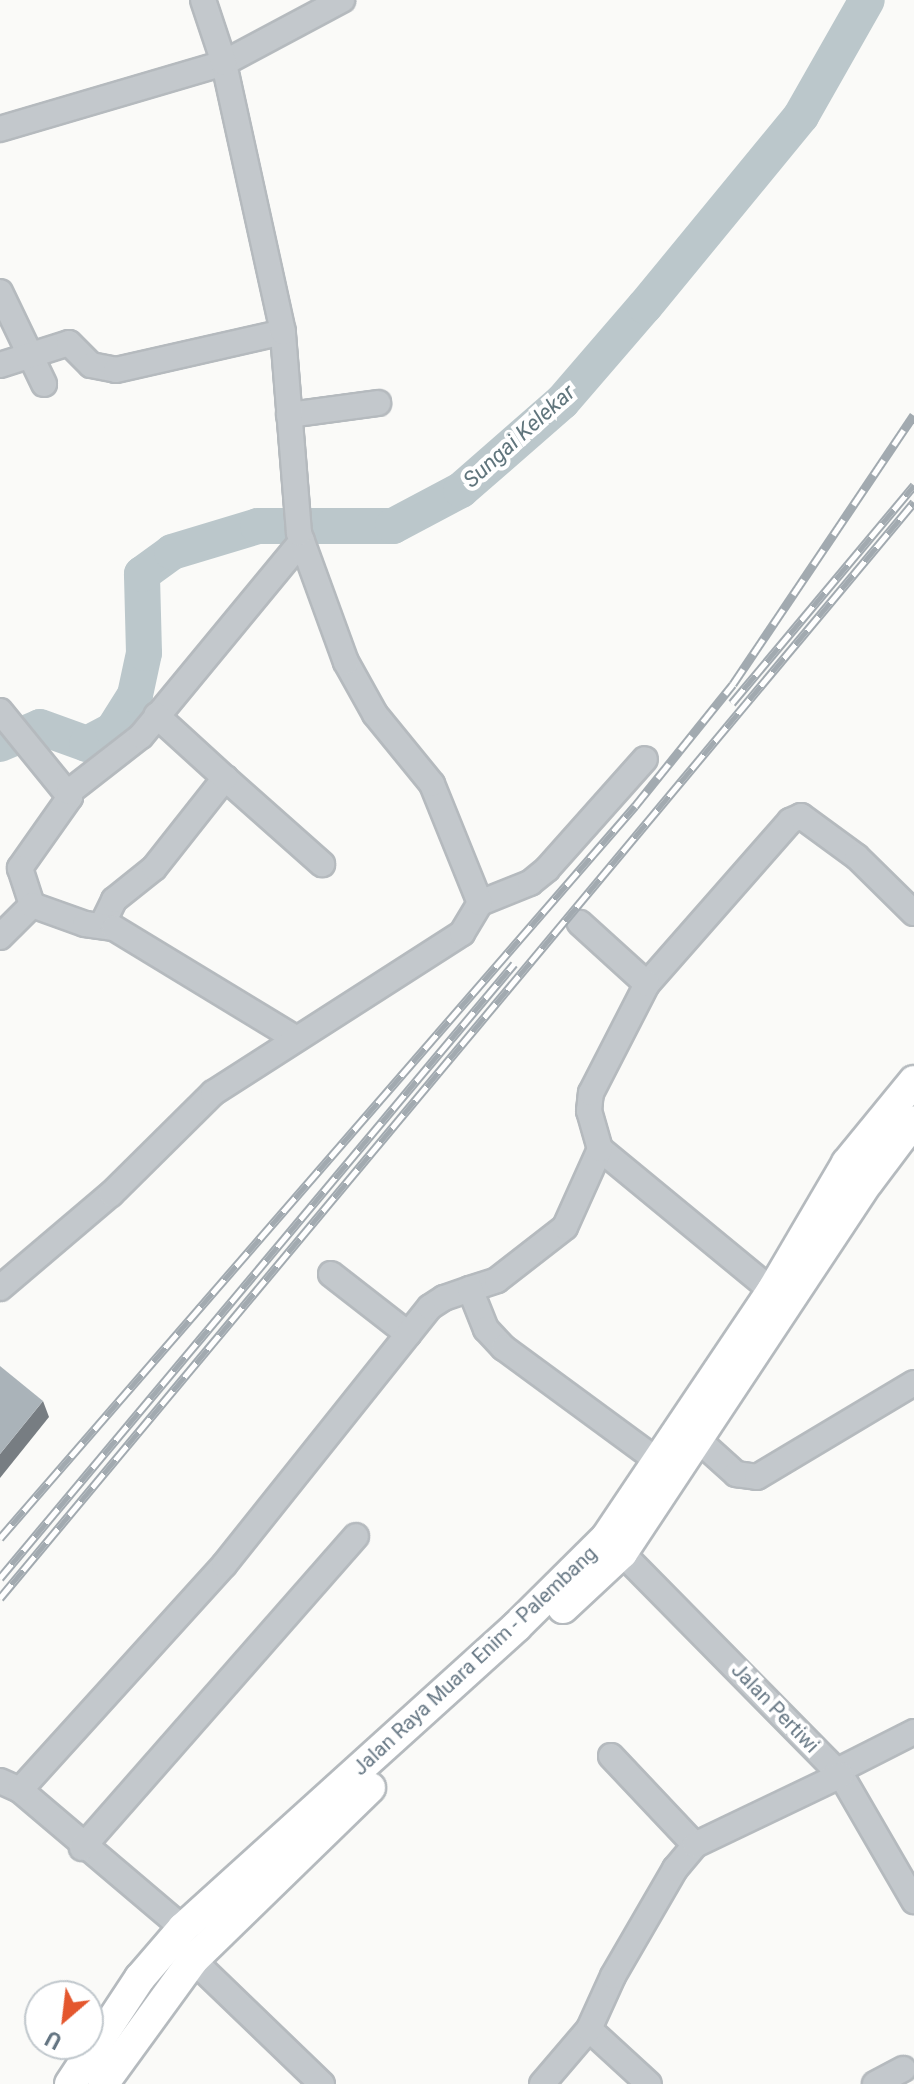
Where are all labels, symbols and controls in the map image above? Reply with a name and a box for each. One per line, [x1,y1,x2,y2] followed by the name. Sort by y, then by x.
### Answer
[458,379,580,493] water label: Sungai Kelekar
[348,1542,602,1780] street label: Jalan Raya Muara Enim - Palembang
[726,1658,824,1758] street label: Jalan Pertiwi
[24,1980,104,2060] north arrow
[41,2025,66,2054] text: U

